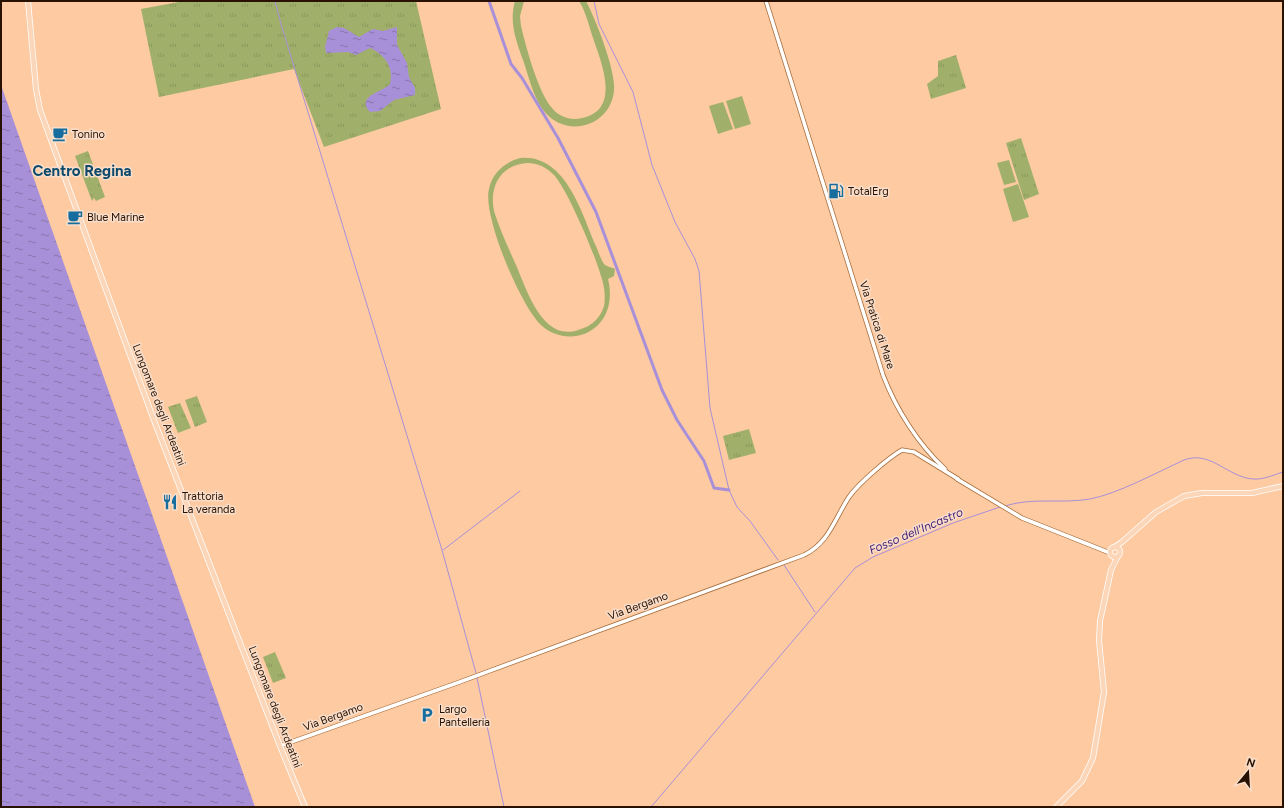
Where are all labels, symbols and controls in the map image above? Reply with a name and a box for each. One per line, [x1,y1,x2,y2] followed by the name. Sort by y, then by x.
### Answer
[51,125,69,143] cafe icon: Tonino
[72,128,105,141] place label: Tonino
[32,162,132,180] district label: Centro Regina
[827,182,845,200] fuel station icon: TotalErg
[848,185,889,198] place label: TotalErg
[66,208,84,226] cafe icon: Blue Marine
[87,211,144,224] place label: Blue Marine
[857,279,897,371] street label: Via Pratica di Mare
[130,342,188,468] street label: Lungomare degli Ardeatini
[182,490,235,516] place label: Trattoria La veranda
[161,493,179,511] restaurant icon: Trattoria La veranda
[867,505,965,557] water label: Fosso dell'Incastro
[606,589,670,623] street label: Via Bergamo
[246,644,304,770] street label: Lungomare degli Ardeatini
[301,700,365,734] street label: Via Bergamo
[439,703,490,729] place label: Largo Pantelleria
[418,706,436,724] parking icon: Largo Pantelleria
[1228,752,1268,792] north arrow
[1245,755,1257,770] text: N

